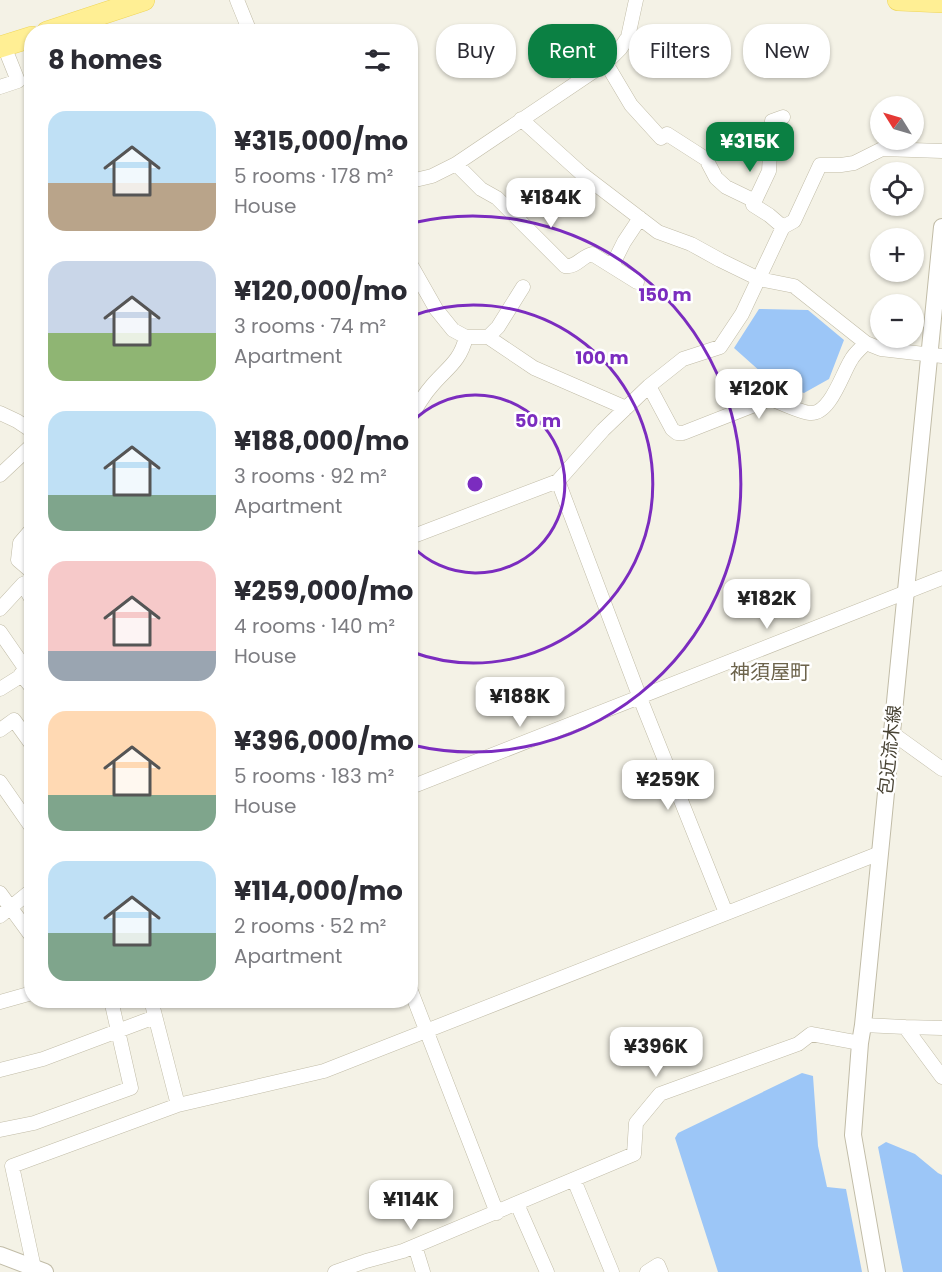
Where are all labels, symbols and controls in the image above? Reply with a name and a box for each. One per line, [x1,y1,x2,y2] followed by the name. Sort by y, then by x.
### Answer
[436,24,516,78] chip: Buy
[528,24,617,78] chip: Rent
[629,24,731,78] chip: Filters
[743,24,830,78] chip: New
[48,42,163,78] text: 8 homes
[361,44,394,77] icon: filters
[870,96,924,150] north arrow
[870,96,924,348] map controls
[708,122,792,173] pin: ¥315K
[234,123,408,159] text: ¥315,000/mo
[720,127,780,155] text: ¥315K
[96,135,168,207] icon: home
[234,162,393,190] text: 5 rooms · 178 m²
[870,162,924,216] button: locate
[509,178,593,229] pin: ¥184K
[520,183,582,211] text: ¥184K
[234,192,296,220] text: House
[870,228,924,282] button: +
[234,273,407,309] text: ¥120,000/mo
[638,282,692,307] text: 150 m
[96,285,168,357] icon: home
[870,294,924,348] button: −
[234,312,386,340] text: 3 rooms · 74 m²
[234,342,342,370] text: Apartment
[575,345,629,370] text: 100 m
[717,369,801,420] pin: ¥120K
[729,374,789,402] text: ¥120K
[515,408,561,433] text: 50 m
[234,423,409,459] text: ¥188,000/mo
[96,435,168,507] icon: home
[234,462,387,490] text: 3 rooms · 92 m²
[465,474,485,494] centre of rings
[234,492,342,520] text: Apartment
[234,573,413,609] text: ¥259,000/mo
[725,579,809,630] pin: ¥182K
[737,584,797,612] text: ¥182K
[96,585,168,657] icon: home
[234,612,395,640] text: 4 rooms · 140 m²
[234,642,296,670] text: House
[730,658,810,686] district label: 神須屋町
[478,677,562,728] pin: ¥188K
[490,682,550,710] text: ¥188K
[872,704,907,796] street label: 包近流木線
[234,723,414,759] text: ¥396,000/mo
[96,735,168,807] icon: home
[626,760,710,811] pin: ¥259K
[234,762,394,790] text: 5 rooms · 183 m²
[636,765,700,793] text: ¥259K
[234,792,296,820] text: House
[234,873,403,909] text: ¥114,000/mo
[96,885,168,957] icon: home
[234,912,386,940] text: 2 rooms · 52 m²
[234,942,342,970] text: Apartment
[614,1027,698,1078] pin: ¥396K
[624,1032,688,1060] text: ¥396K
[369,1180,453,1231] pin: ¥114K
[383,1185,439,1213] text: ¥114K

